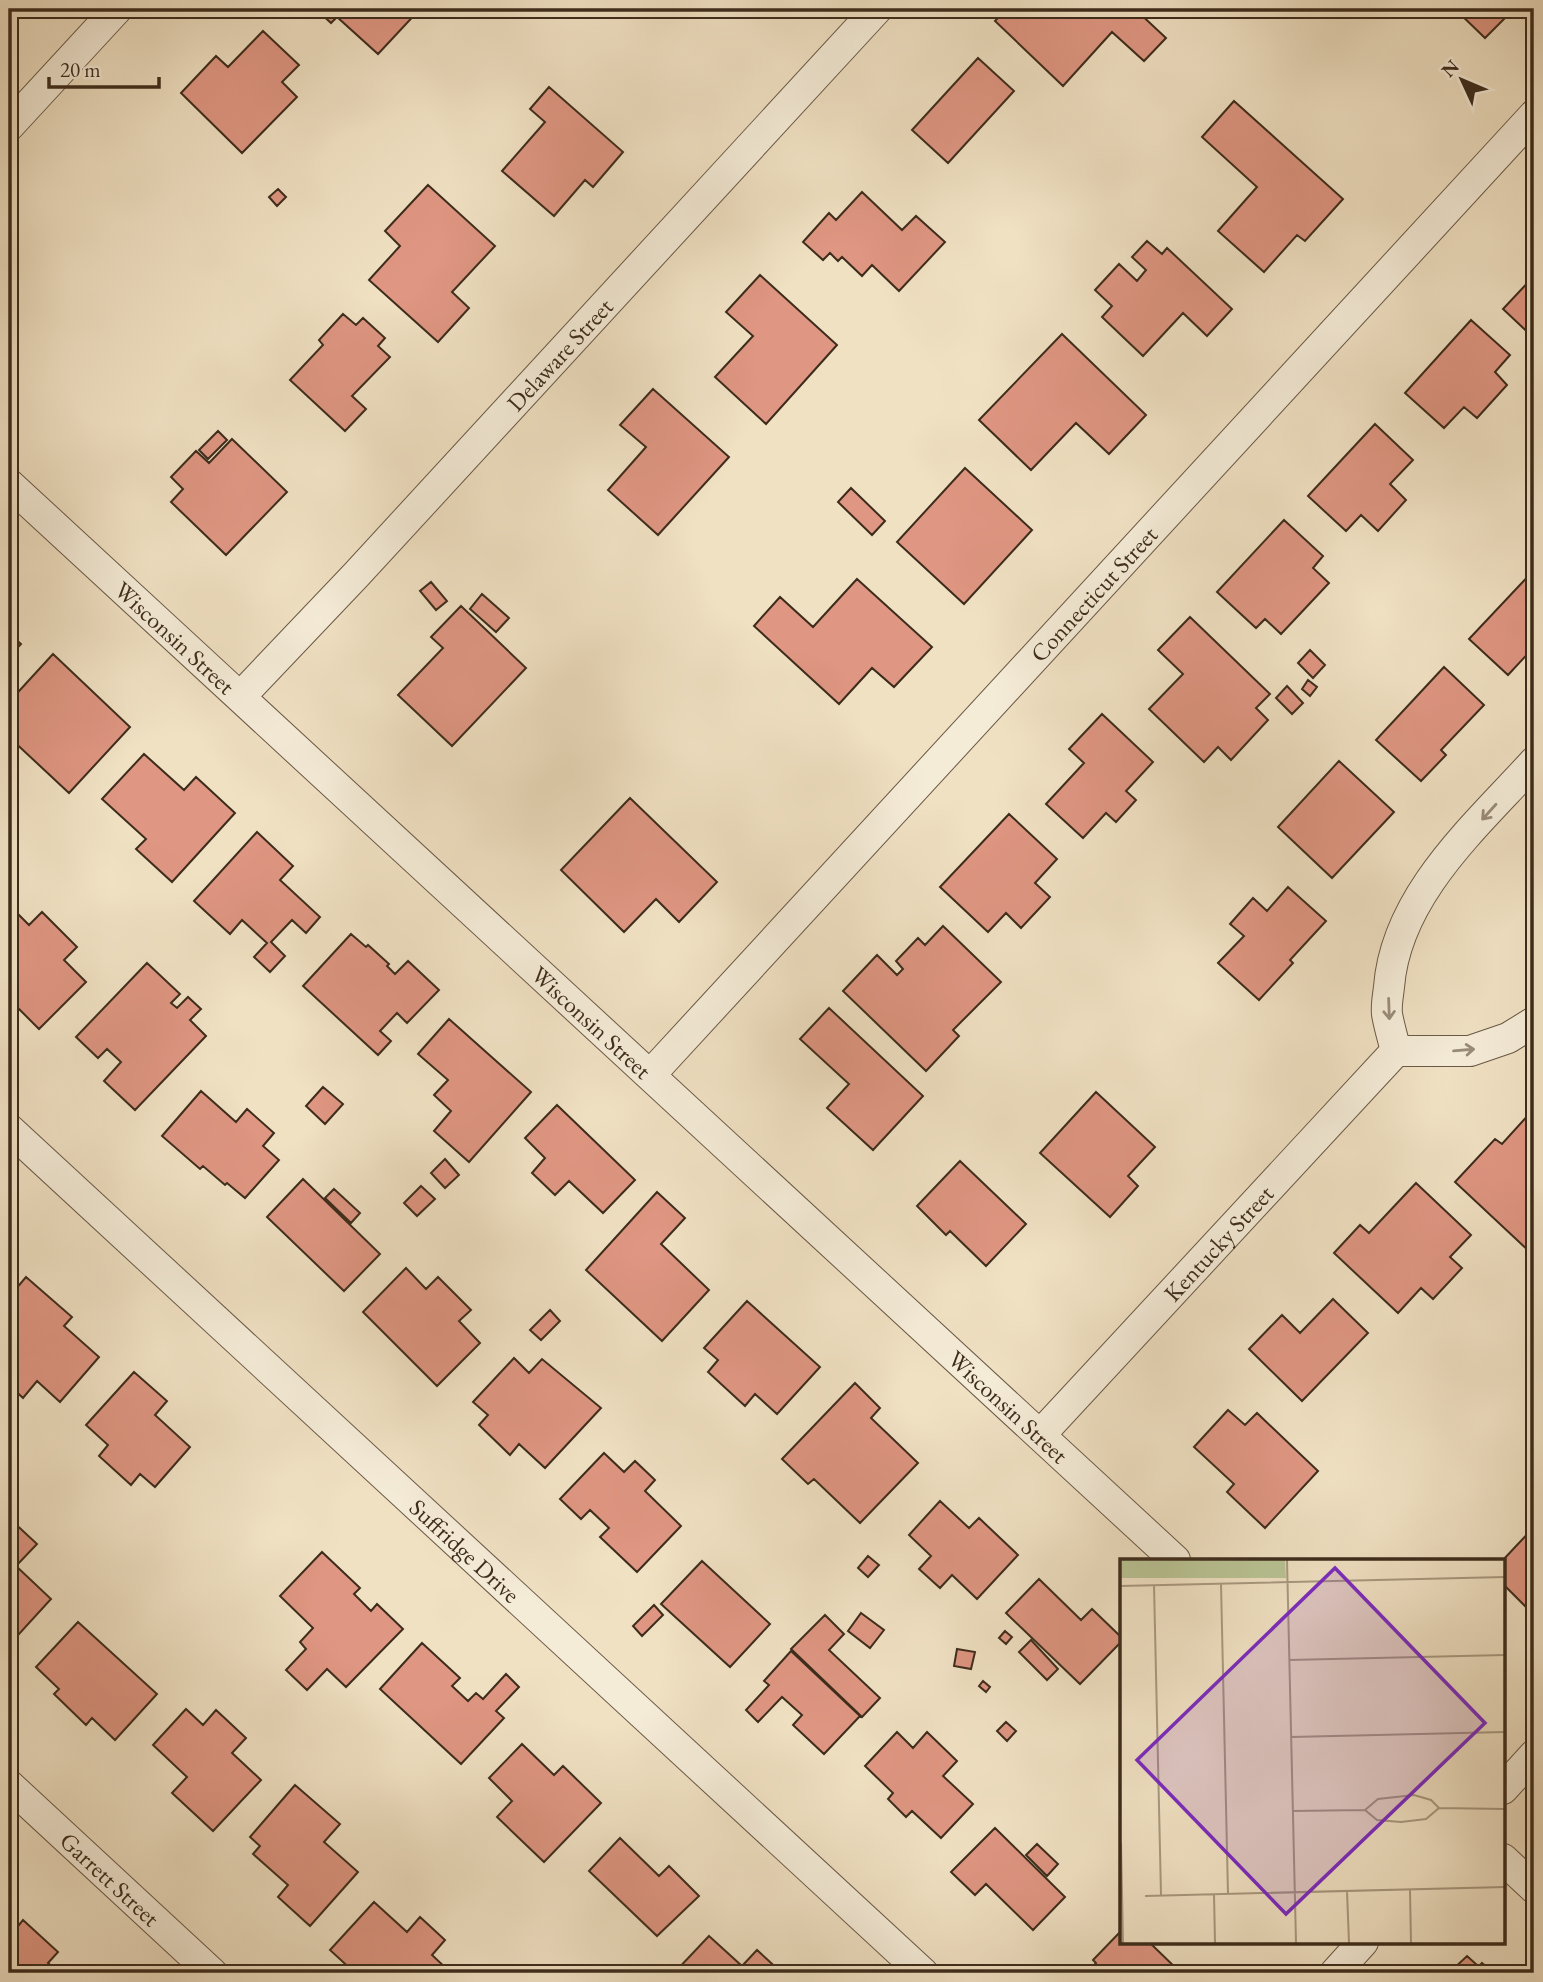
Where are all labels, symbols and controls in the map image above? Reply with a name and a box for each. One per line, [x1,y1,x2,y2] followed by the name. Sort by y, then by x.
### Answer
[49,46,159,90] scale bar
[1428,46,1498,116] north arrow
[1436,54,1465,83] text: N
[60,56,101,83] text: 20 m
[499,291,619,417] street label: Delaware Street
[1023,519,1164,668] street label: Connecticut Street
[108,574,242,701] street label: Wisconsin Street
[1481,803,1497,821] one-way arrow
[525,959,659,1085] street label: Wisconsin Street
[1382,997,1395,1020] one-way arrow
[1452,1043,1475,1056] one-way arrow
[1157,1178,1280,1308] street label: Kentucky Street
[942,1343,1076,1470] street label: Wisconsin Street
[403,1492,527,1609] street label: Suffridge Drive
[1120,1559,1504,1944] inset map
[54,1825,167,1933] street label: Garrett Street

